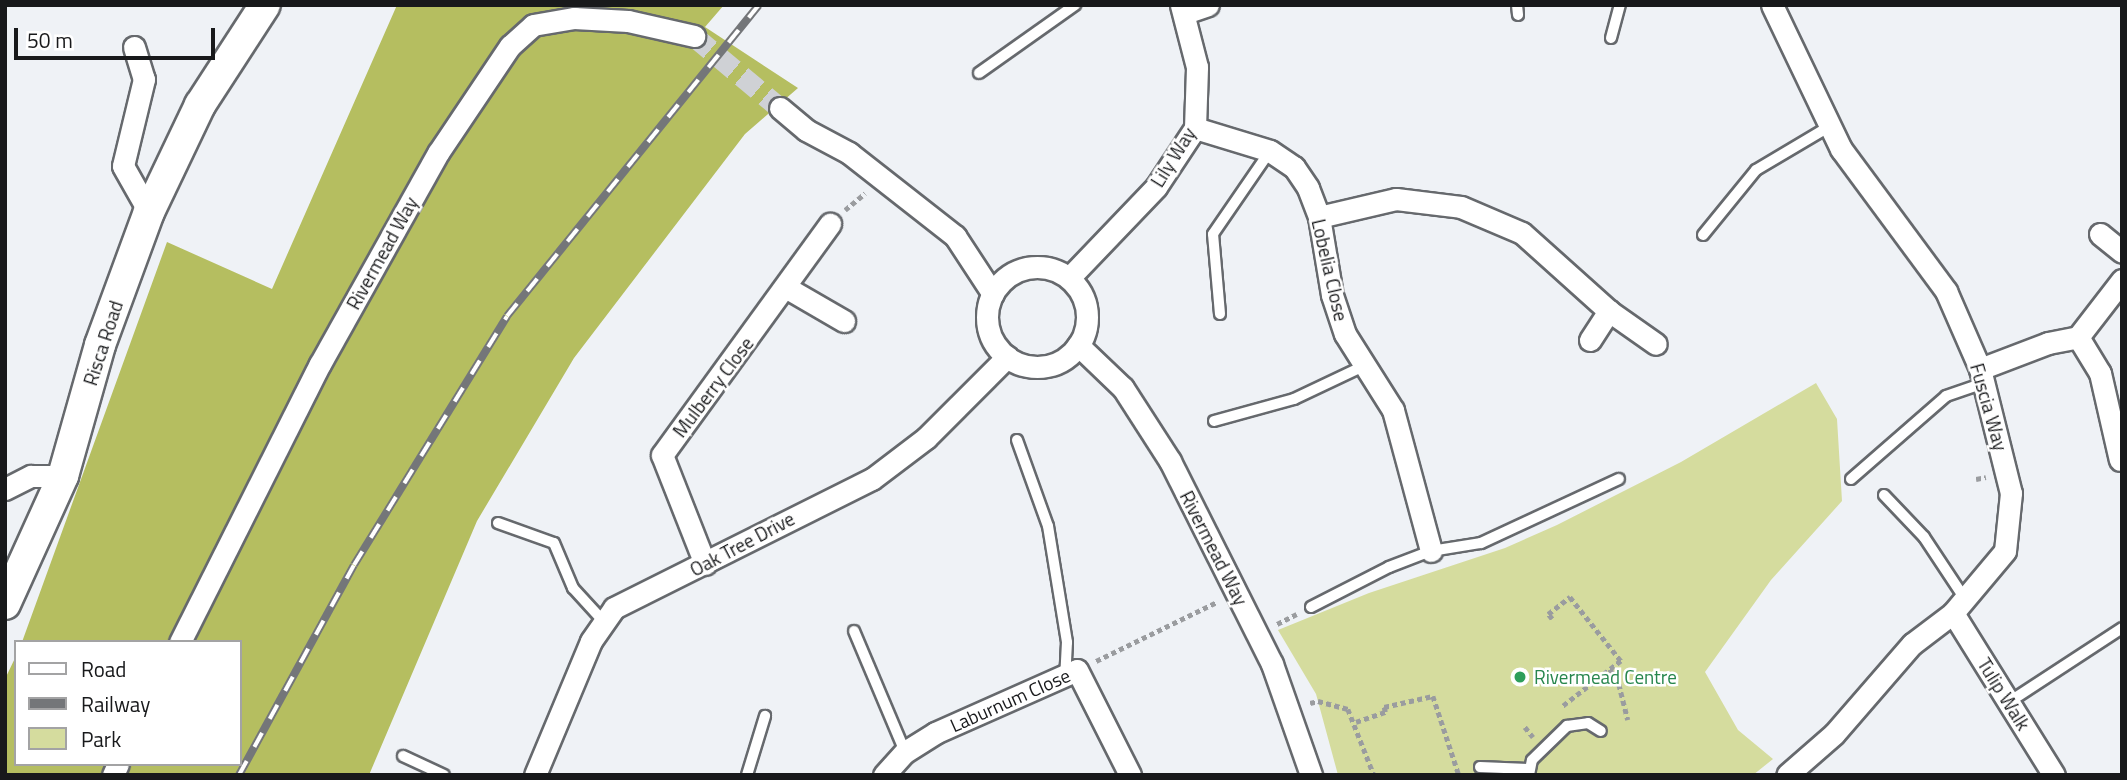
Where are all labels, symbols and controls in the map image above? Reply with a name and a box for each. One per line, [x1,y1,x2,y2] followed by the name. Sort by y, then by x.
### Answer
[18,14,219,58] scale bar
[27,24,73,56] text: 50 m
[1146,123,1200,191] street label: Lily Way
[342,193,422,313] street label: Rivermead Way
[1307,217,1353,323] street label: Lobelia Close
[79,298,127,388] street label: Risca Road
[668,332,758,442] street label: Mulberry Close
[1966,361,2012,453] street label: Fuscia Way
[1175,487,1253,609] street label: Rivermead Way
[686,507,798,581] street label: Oak Tree Drive
[14,640,242,766] legend
[81,653,126,685] text: Road
[1973,654,2035,734] street label: Tulip Walk
[947,663,1073,737] street label: Laburnum Close
[1534,666,1677,688] place label: Rivermead Centre
[1512,669,1528,685] marker: Rivermead Centre
[81,688,150,720] text: Railway
[81,723,121,755] text: Park

